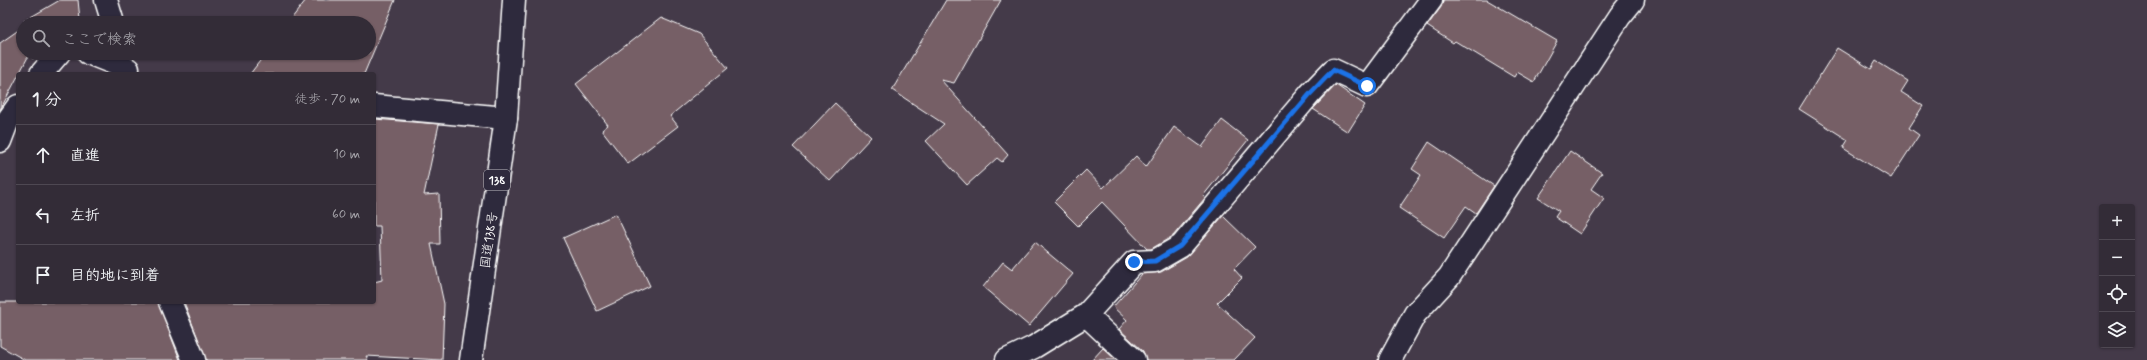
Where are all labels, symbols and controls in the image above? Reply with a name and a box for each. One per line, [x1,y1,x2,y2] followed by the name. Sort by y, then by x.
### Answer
[16,16,376,60] search box
[30,27,52,49] icon: search
[62,30,137,50] text: ここで検索
[1358,77,1376,95] route start
[32,89,61,111] text: 1 分
[295,91,360,108] text: 徒歩 · 70 m
[32,144,54,166] icon: ahead
[70,146,100,166] text: 直進
[333,146,360,163] text: 10 m
[484,170,510,190] road number: 138
[32,204,54,226] icon: left
[2099,204,2135,348] map controls
[2099,204,2135,240] button: +
[70,206,100,226] text: 左折
[332,206,360,223] text: 60 m
[477,211,502,270] street label: 国道138号
[2099,240,2135,276] button: −
[1125,253,1143,271] route end
[32,264,54,286] icon: arrive
[70,266,160,286] text: 目的地に到着
[2099,276,2135,312] button: locate
[2099,312,2135,348] button: layers

